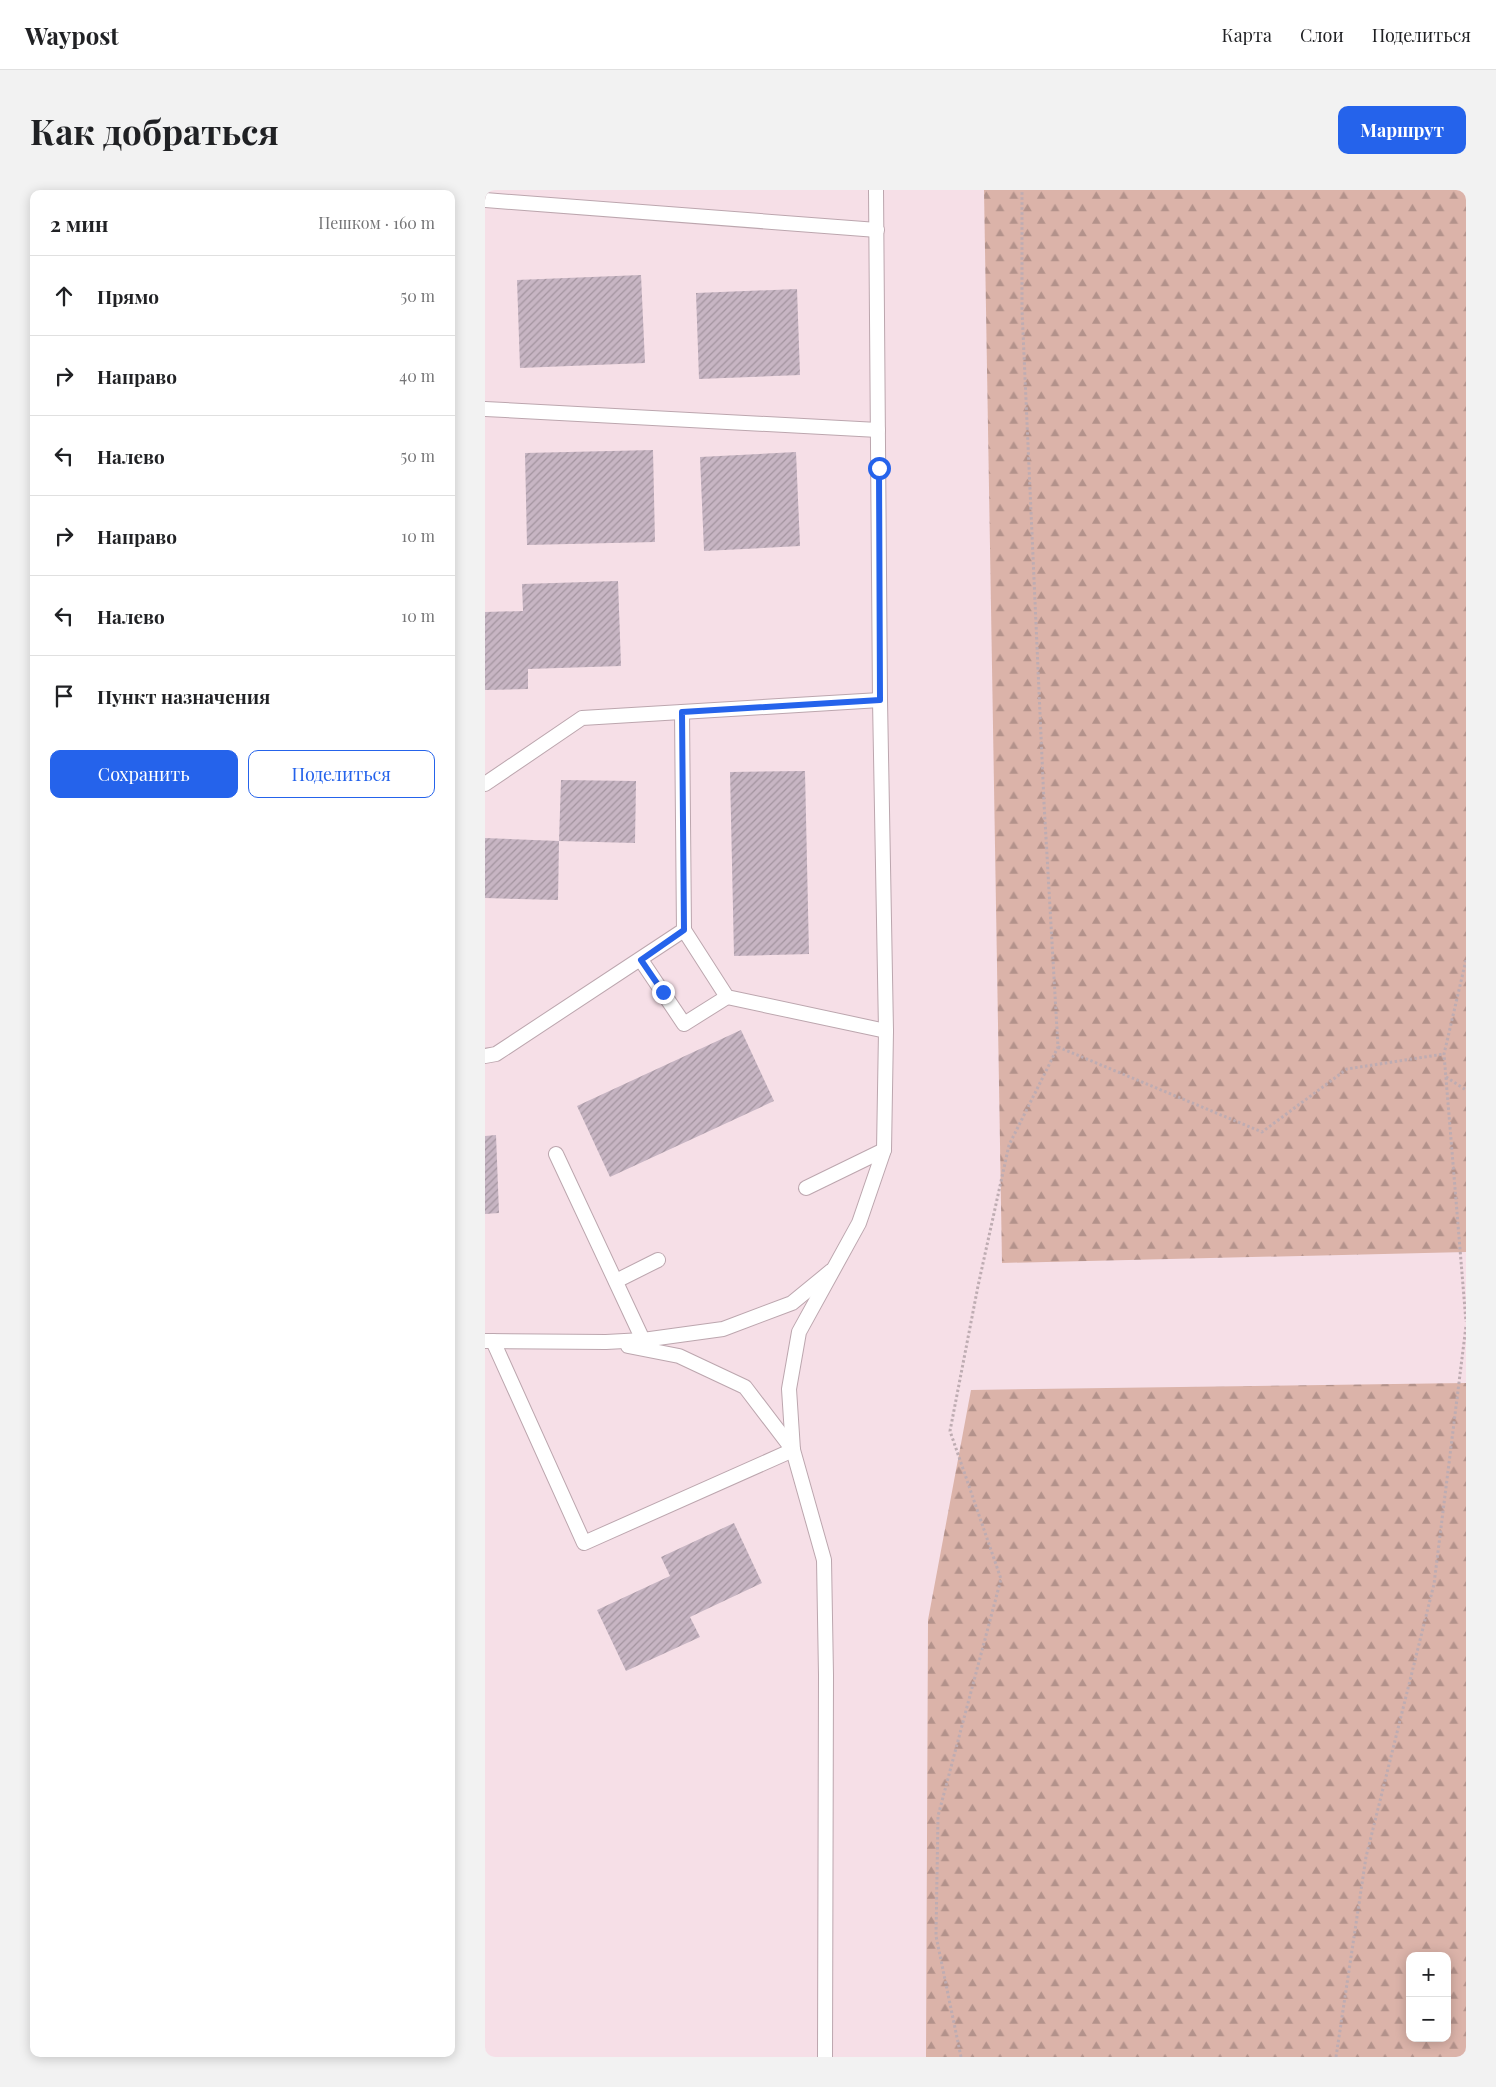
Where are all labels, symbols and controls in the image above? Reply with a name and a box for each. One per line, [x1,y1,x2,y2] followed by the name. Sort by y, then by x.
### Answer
[25,19,119,51] text: Waypost
[1221,23,1272,47] text: Карта
[1300,23,1344,47] text: Слои
[1372,23,1471,47] text: Поделиться
[1338,106,1466,154] button: Маршрут
[30,107,279,154] text: Как добраться
[50,209,108,237] text: 2 мин
[318,212,435,233] text: Пешком · 160 m
[50,282,78,310] icon: ahead
[97,283,159,309] text: Прямо
[401,285,435,306] text: 50 m
[50,362,78,390] icon: right
[97,363,177,389] text: Направо
[399,365,435,386] text: 40 m
[50,442,78,470] icon: left
[97,443,165,469] text: Налево
[401,445,435,466] text: 50 m
[868,457,891,480] route start
[50,522,78,550] icon: right
[97,523,177,549] text: Направо
[401,525,435,546] text: 10 m
[50,602,78,630] icon: left
[97,603,165,629] text: Налево
[401,605,435,626] text: 10 m
[50,682,78,710] icon: arrive
[97,683,270,709] text: Пункт назначения
[50,750,238,798] button: Сохранить
[248,750,435,798] button: Поделиться
[652,981,675,1004] route end
[1406,1952,1451,2042] map controls
[1406,1952,1451,1997] button: +
[1406,1997,1451,2042] button: −

